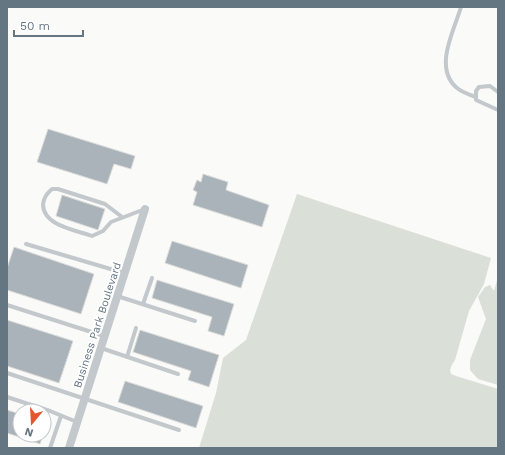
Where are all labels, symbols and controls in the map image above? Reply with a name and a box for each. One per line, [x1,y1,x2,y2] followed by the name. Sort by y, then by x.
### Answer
[14,12,83,38] scale bar
[20,19,50,33] text: 50 m
[71,261,124,390] street label: Business Park Boulevard
[12,403,52,443] north arrow
[23,425,35,439] text: N

